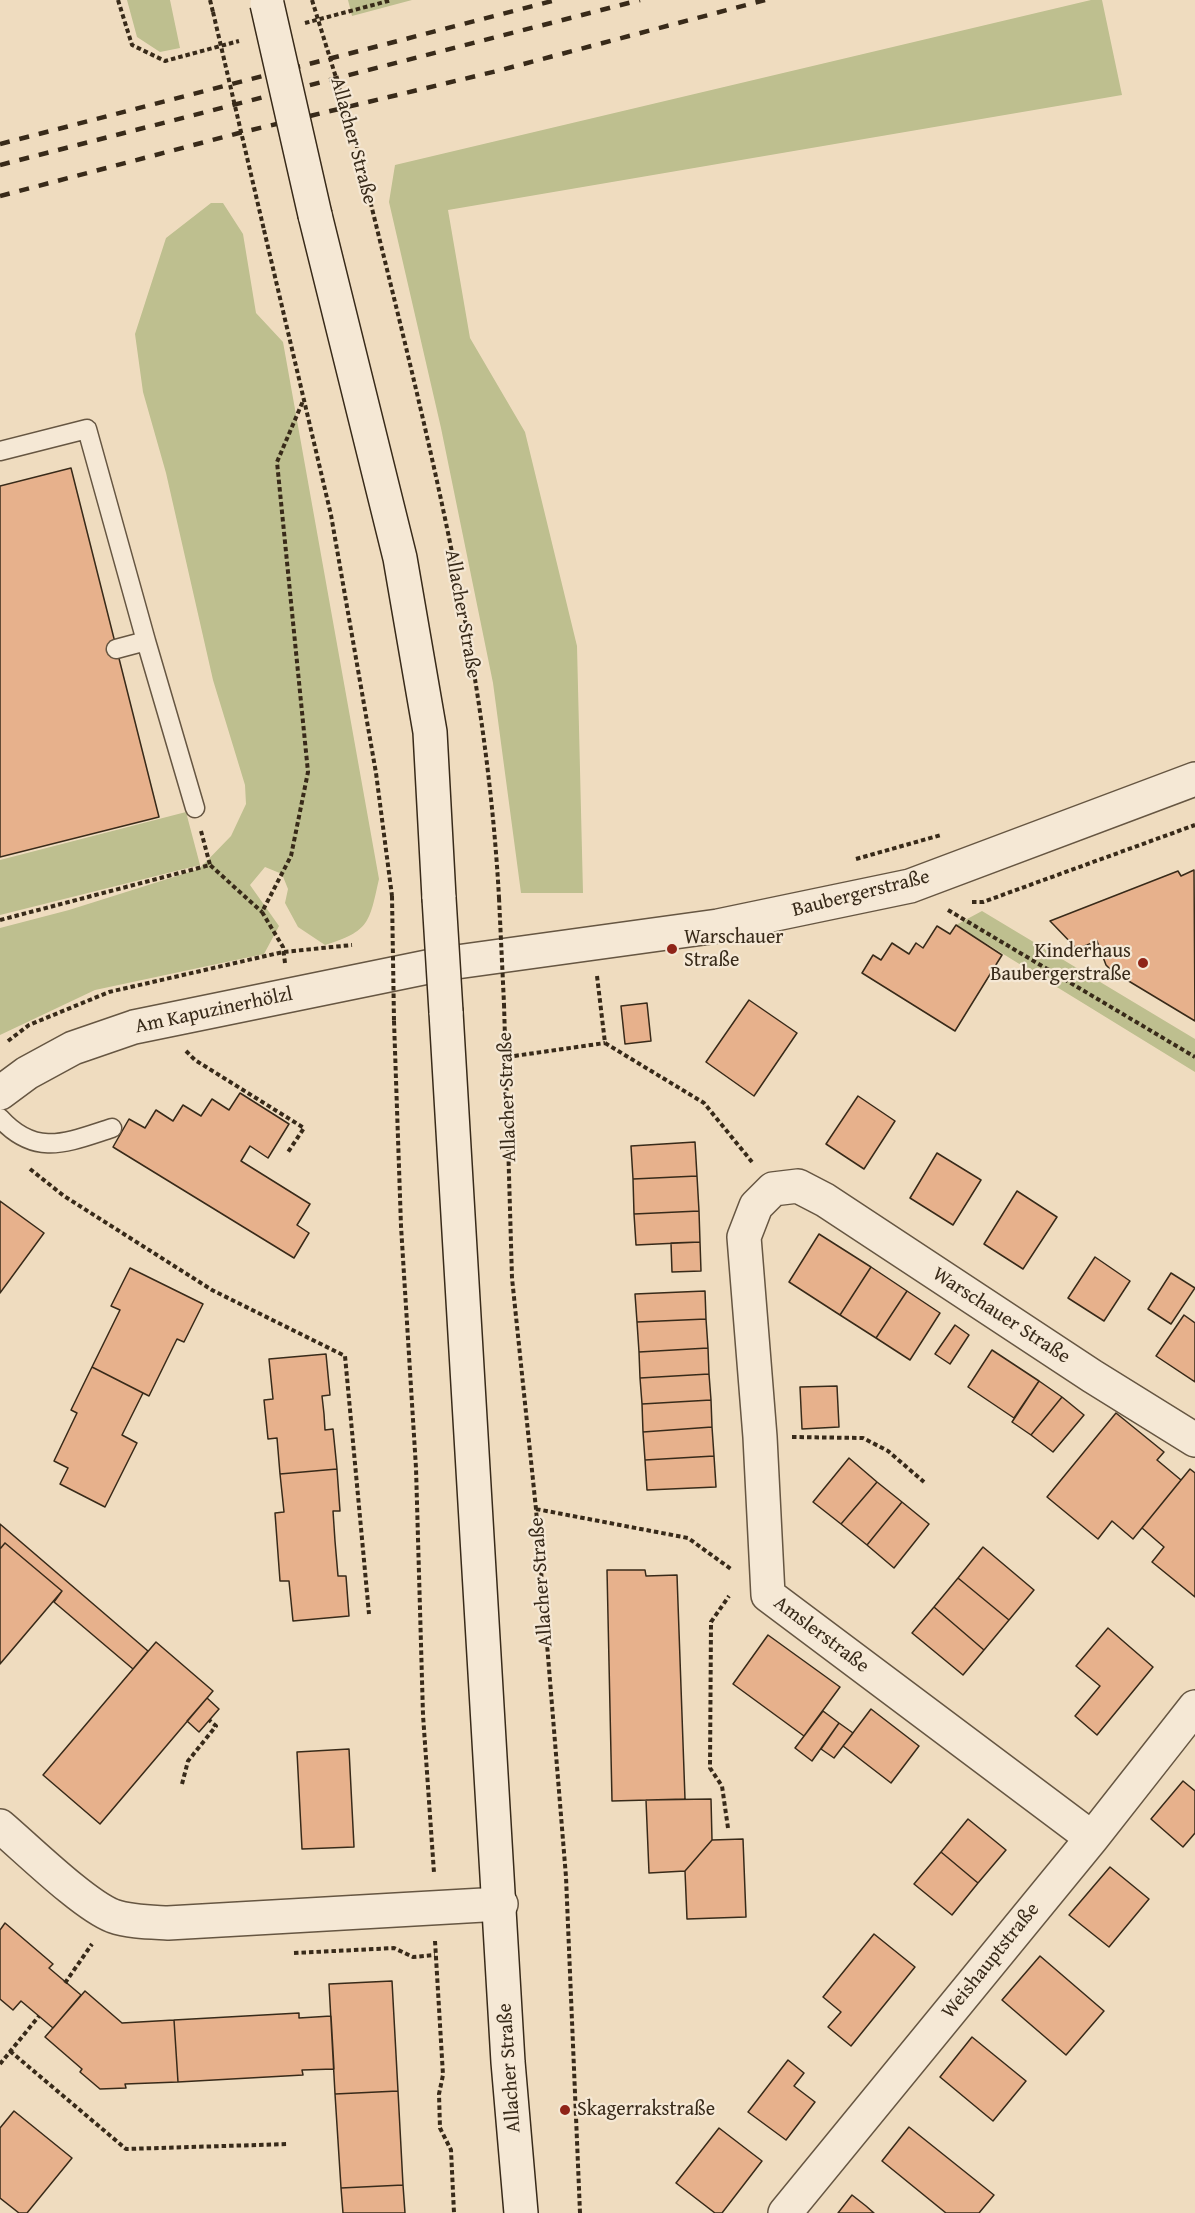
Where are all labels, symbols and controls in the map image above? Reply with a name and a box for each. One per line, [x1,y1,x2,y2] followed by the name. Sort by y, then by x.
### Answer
[325,75,381,207] street label: Allacher Straße
[439,548,485,680] street label: Allacher Straße
[790,865,932,923] street label: Baubergerstraße
[684,926,784,973] place label: Warschauer Straße
[990,940,1131,987] place label: Kinderhaus Baubergerstraße
[665,942,679,956] marker: Warschauer Straße
[1136,956,1150,970] marker: Kinderhaus Baubergerstraße
[133,983,295,1039] street label: Am Kapuzinerhölzl
[494,1032,522,1162] street label: Allacher Straße
[928,1263,1074,1369] street label: Warschauer Straße
[525,1516,559,1648] street label: Allacher Straße
[769,1591,873,1679] street label: Amslerstraße
[937,1898,1045,2024] street label: Weishauptstraße
[493,2002,527,2134] street label: Allacher Straße
[577,2098,715,2122] place label: Skagerrakstraße
[558,2103,572,2117] marker: Skagerrakstraße

